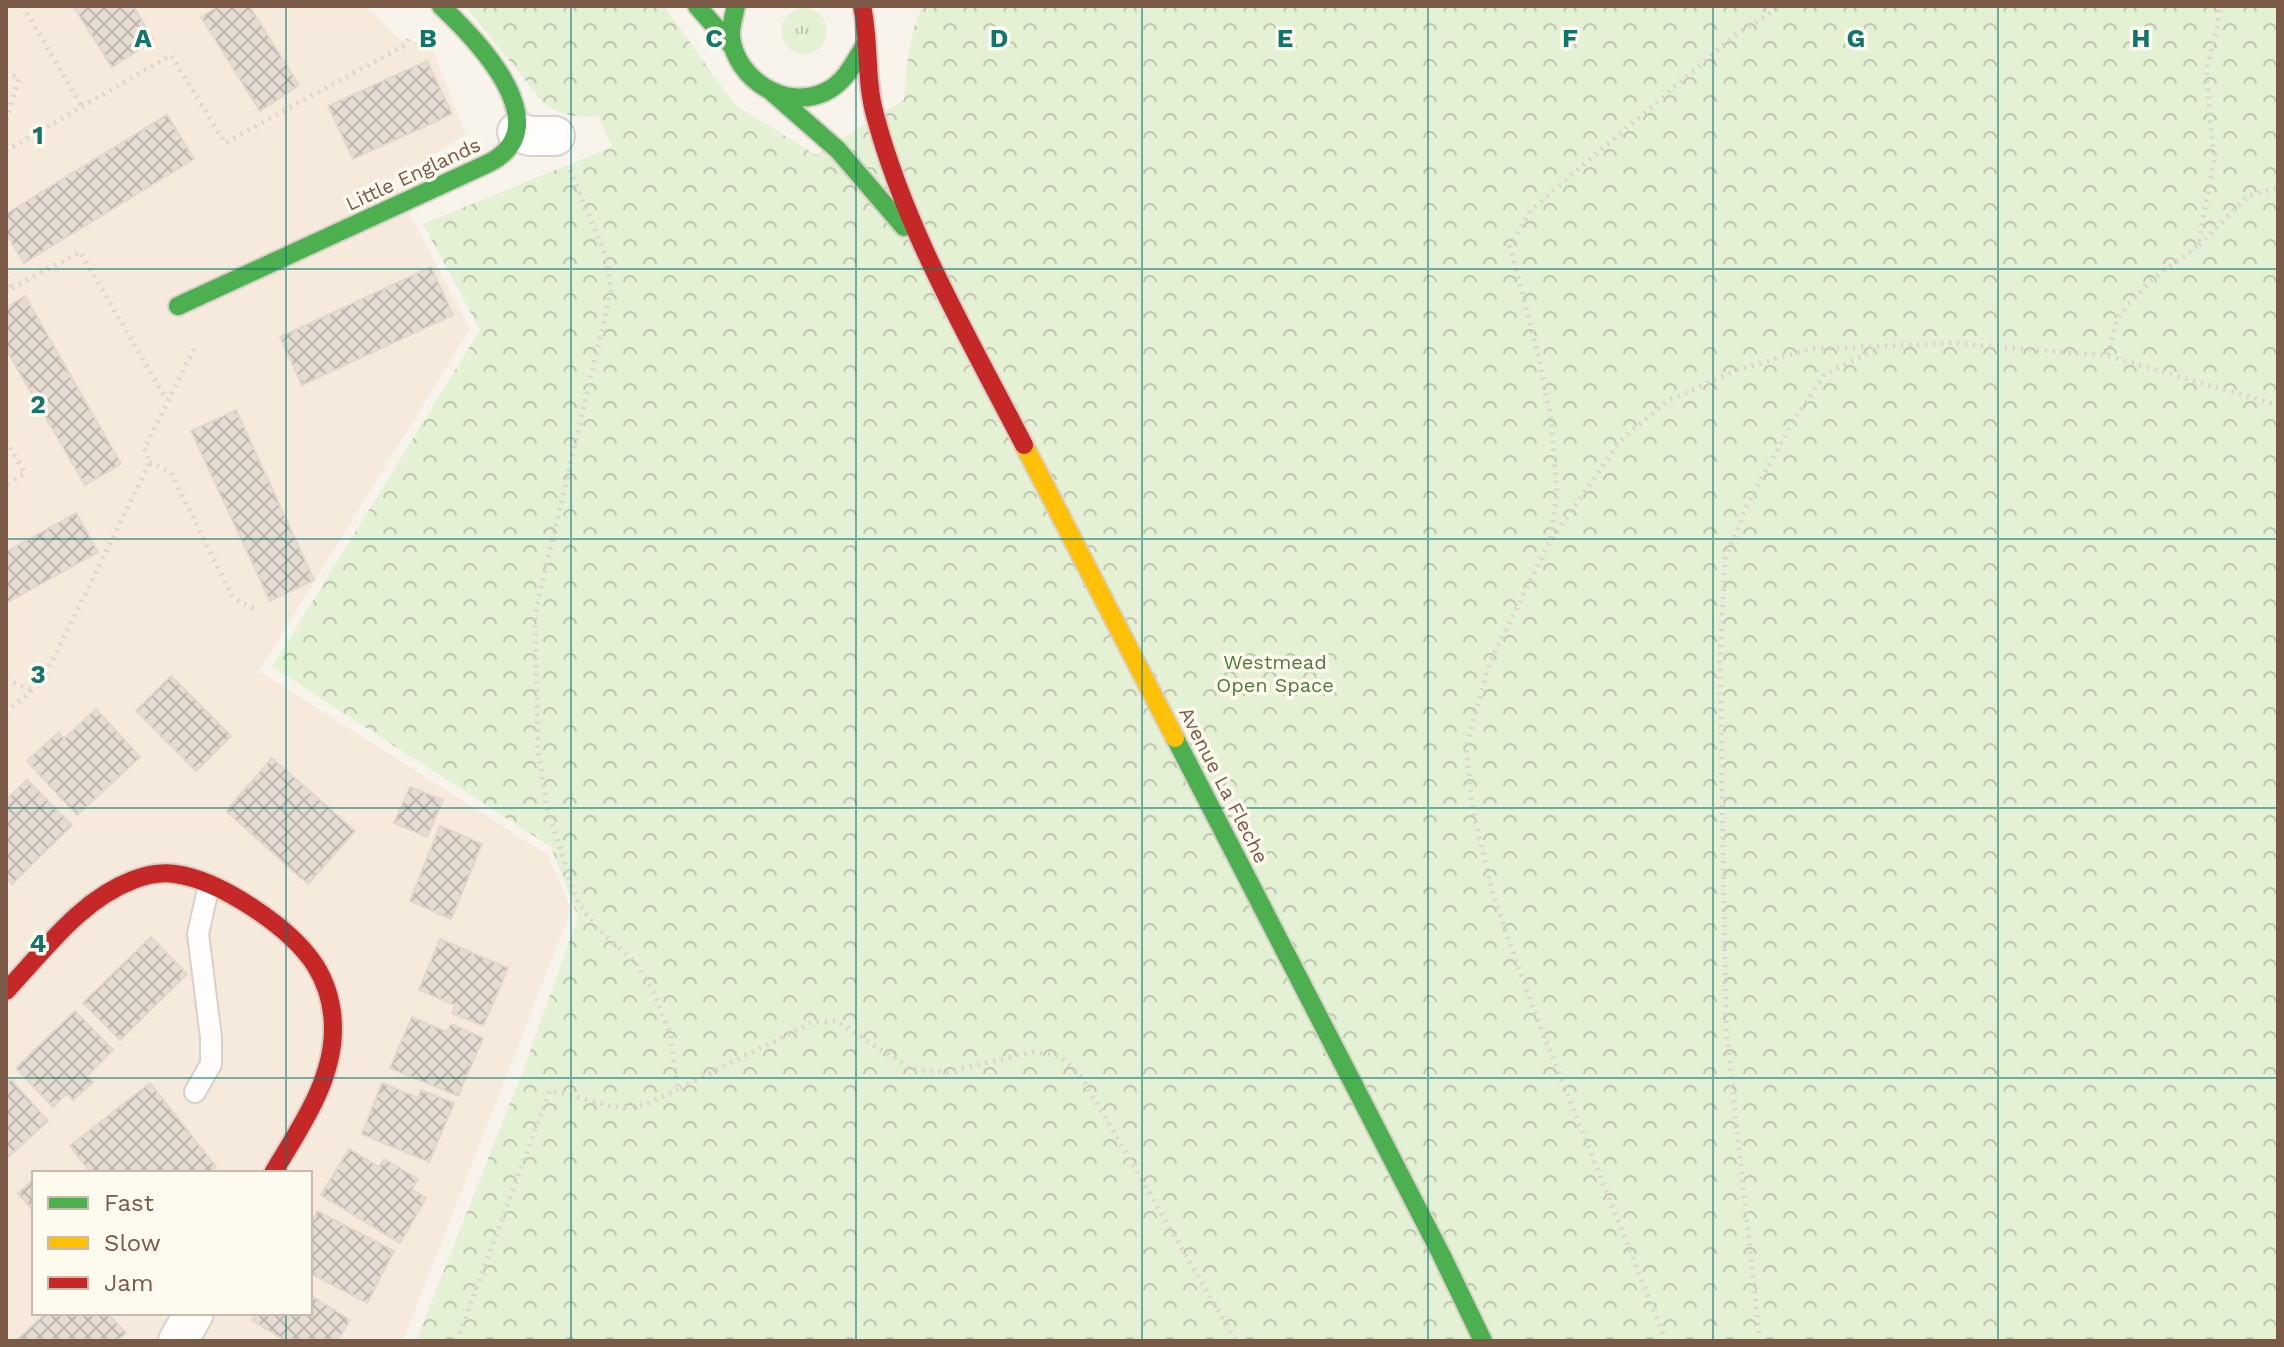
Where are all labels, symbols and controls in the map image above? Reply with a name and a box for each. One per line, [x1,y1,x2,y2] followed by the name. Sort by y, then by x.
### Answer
[134,23,152,53] text: A
[419,23,437,53] text: B
[705,23,723,53] text: C
[990,23,1008,53] text: D
[1277,23,1293,53] text: E
[1562,23,1578,53] text: F
[1847,23,1865,53] text: G
[2131,23,2151,53] text: H
[32,120,44,150] text: 1
[342,132,484,216] street label: Little Englands
[30,389,46,419] text: 2
[1216,650,1334,697] park label: Westmead Open Space
[30,659,46,689] text: 3
[1174,703,1274,867] street label: Avenue La Fleche
[30,928,47,958] text: 4
[32,1171,312,1315] legend
[104,1189,154,1217] text: Fast
[104,1229,161,1257] text: Slow
[104,1269,154,1297] text: Jam

